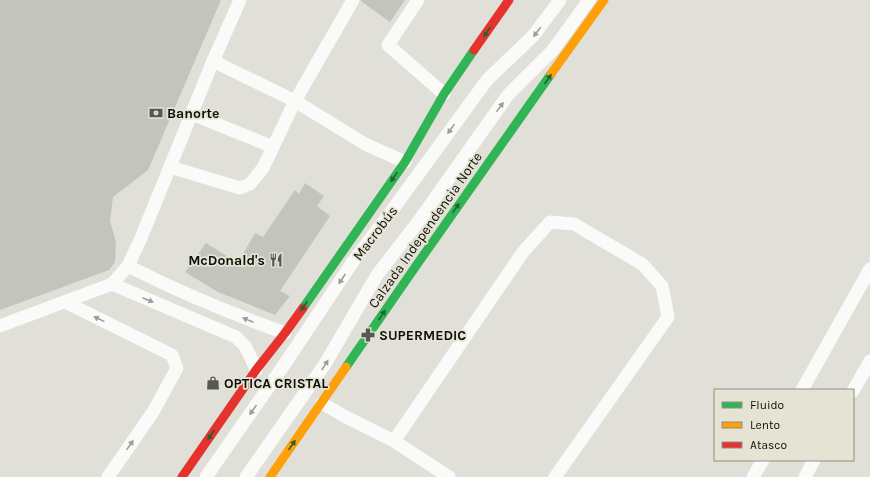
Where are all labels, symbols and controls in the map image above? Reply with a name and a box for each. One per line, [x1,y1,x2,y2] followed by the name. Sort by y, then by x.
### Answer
[533,26,541,37] one-way arrow
[483,27,491,37] one-way arrow
[544,74,552,85] one-way arrow
[496,102,504,112] one-way arrow
[148,105,164,121] bank icon: Banorte
[167,105,219,122] place label: Banorte
[447,123,455,134] one-way arrow
[365,149,486,312] street label: Calzada Independencia Norte
[390,172,398,182] one-way arrow
[349,203,401,264] street label: Macrobús
[452,203,460,214] one-way arrow
[188,252,265,269] place label: McDonald's
[268,252,284,268] restaurant icon: McDonald's
[338,274,346,284] one-way arrow
[142,296,154,303] one-way arrow
[300,301,308,312] one-way arrow
[378,310,386,320] one-way arrow
[93,316,105,322] one-way arrow
[242,316,254,322] one-way arrow
[360,327,376,343] pharmacy icon: SUPERMEDIC
[379,327,466,344] place label: SUPERMEDIC
[321,359,328,370] one-way arrow
[205,375,221,391] shop icon: OPTICA CRISTAL
[224,375,328,392] place label: OPTICA CRISTAL
[714,389,854,461] legend
[750,398,784,412] text: Fluido
[249,404,257,415] one-way arrow
[750,418,780,432] text: Lento
[207,429,215,440] one-way arrow
[750,438,787,452] text: Atasco
[126,440,134,450] one-way arrow
[288,440,296,450] one-way arrow

